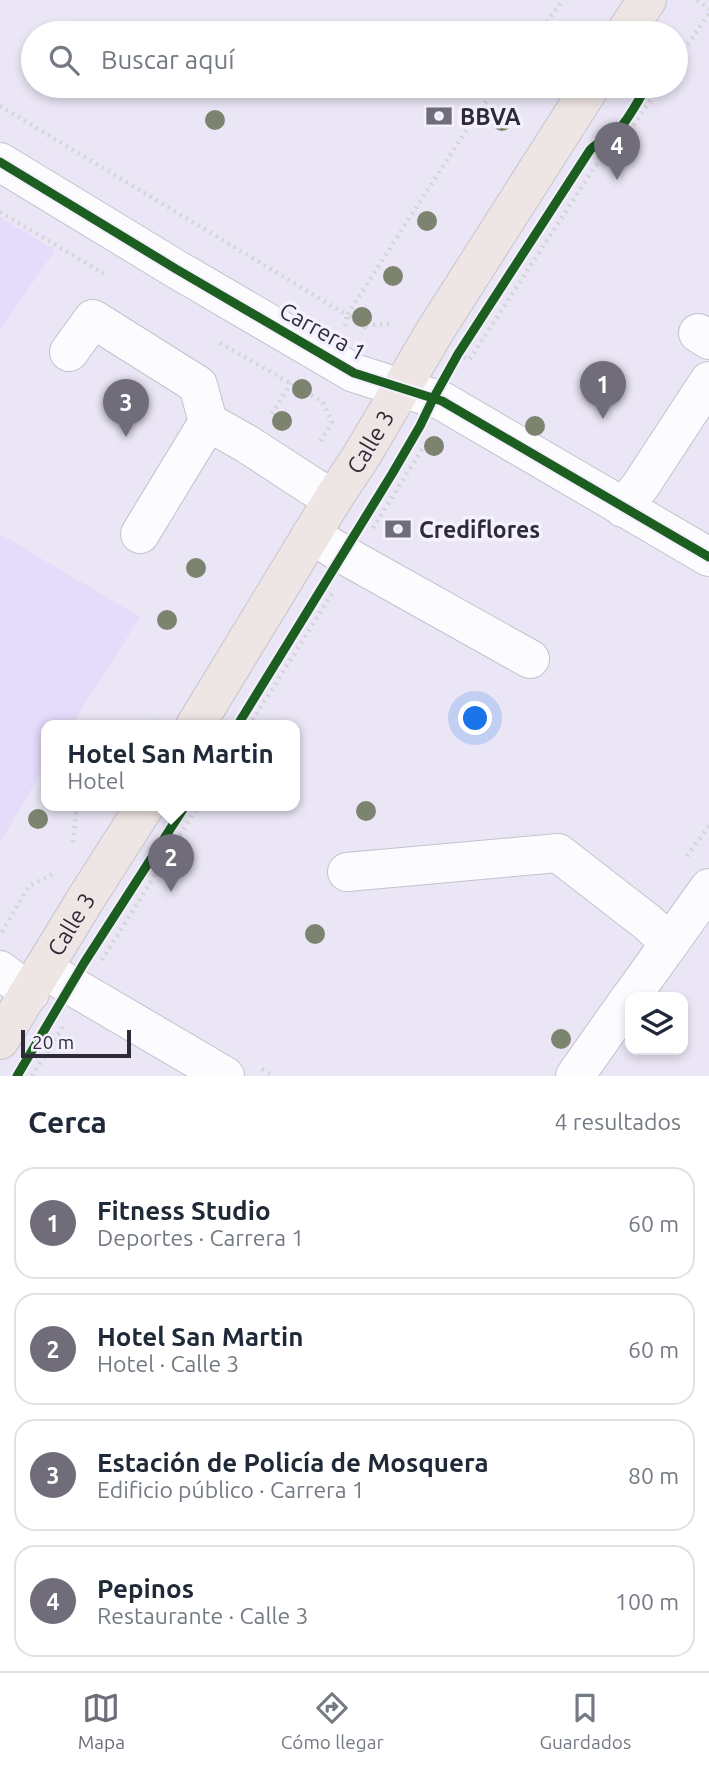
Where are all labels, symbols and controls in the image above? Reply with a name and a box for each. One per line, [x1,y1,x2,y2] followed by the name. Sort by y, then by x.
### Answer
[21,21,688,98] search box
[45,41,83,79] icon: search
[101,45,235,74] text: Buscar aquí
[424,101,454,131] bank icon: BBVA
[460,104,521,129] place label: BBVA
[594,122,640,180] pin: 4
[275,297,371,365] street label: Carrera 1
[580,361,626,419] pin: 1
[103,379,149,437] pin: 3
[341,405,398,478] street label: Calle 3
[383,514,413,544] bank icon: Crediflores
[419,517,540,542] place label: Crediflores
[458,701,492,735] your location
[41,720,300,811] popup
[67,739,274,768] text: Hotel San Martin
[67,768,124,793] text: Hotel
[148,834,194,892] pin: 2
[42,888,99,960] street label: Calle 3
[625,992,688,1055] map controls
[625,992,688,1055] button: layers
[21,1027,131,1059] scale bar
[32,1031,74,1053] text: 20 m
[28,1105,107,1139] text: Cerca
[555,1109,681,1134] text: 4 resultados
[97,1196,271,1225] text: Fitness Studio
[47,1211,59,1236] text: 1
[628,1211,679,1236] text: 60 m
[97,1225,304,1250] text: Deportes · Carrera 1
[97,1322,303,1351] text: Hotel San Martin
[47,1337,59,1362] text: 2
[628,1337,679,1362] text: 60 m
[97,1351,239,1376] text: Hotel · Calle 3
[97,1448,489,1477] text: Estación de Policía de Mosquera
[47,1463,59,1488] text: 3
[628,1463,679,1488] text: 80 m
[97,1477,365,1502] text: Edificio público · Carrera 1
[97,1574,194,1603] text: Pepinos
[47,1589,59,1614] text: 4
[615,1589,679,1614] text: 100 m
[97,1603,308,1628] text: Restaurante · Calle 3
[78,1689,125,1753] tab: Mapa
[281,1689,384,1753] tab: Cómo llegar
[539,1689,631,1753] tab: Guardados

